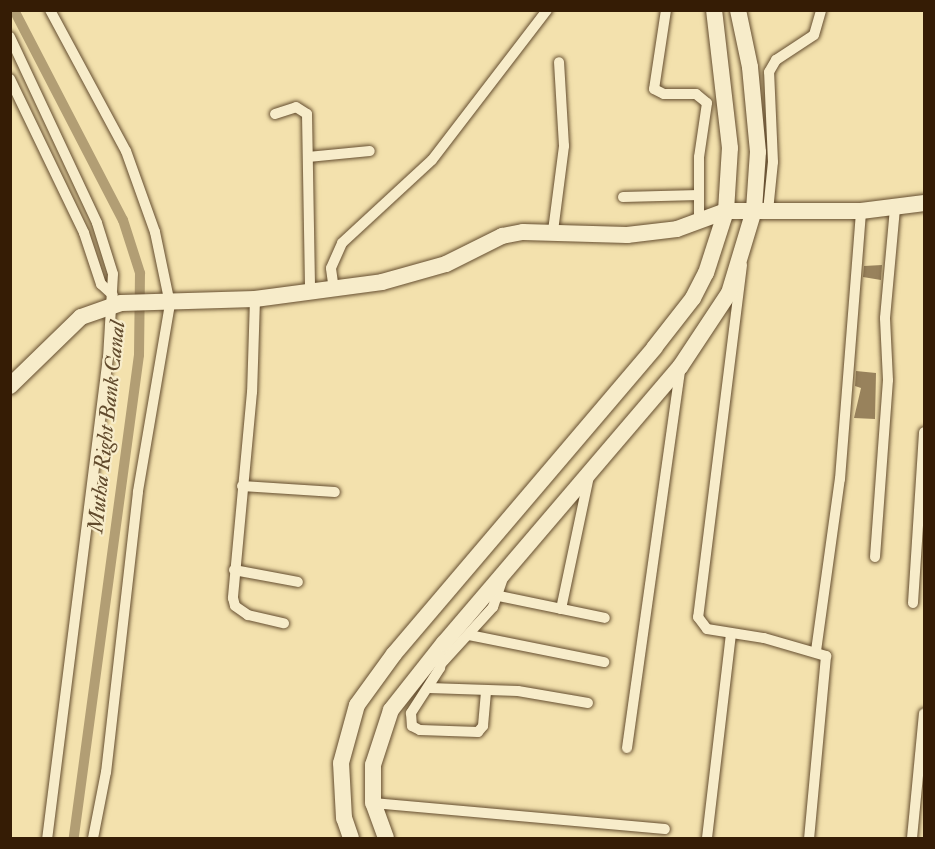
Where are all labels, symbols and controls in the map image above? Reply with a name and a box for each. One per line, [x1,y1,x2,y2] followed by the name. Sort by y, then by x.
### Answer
[83,320,131,534] water label: Mutha Right Bank Canal

